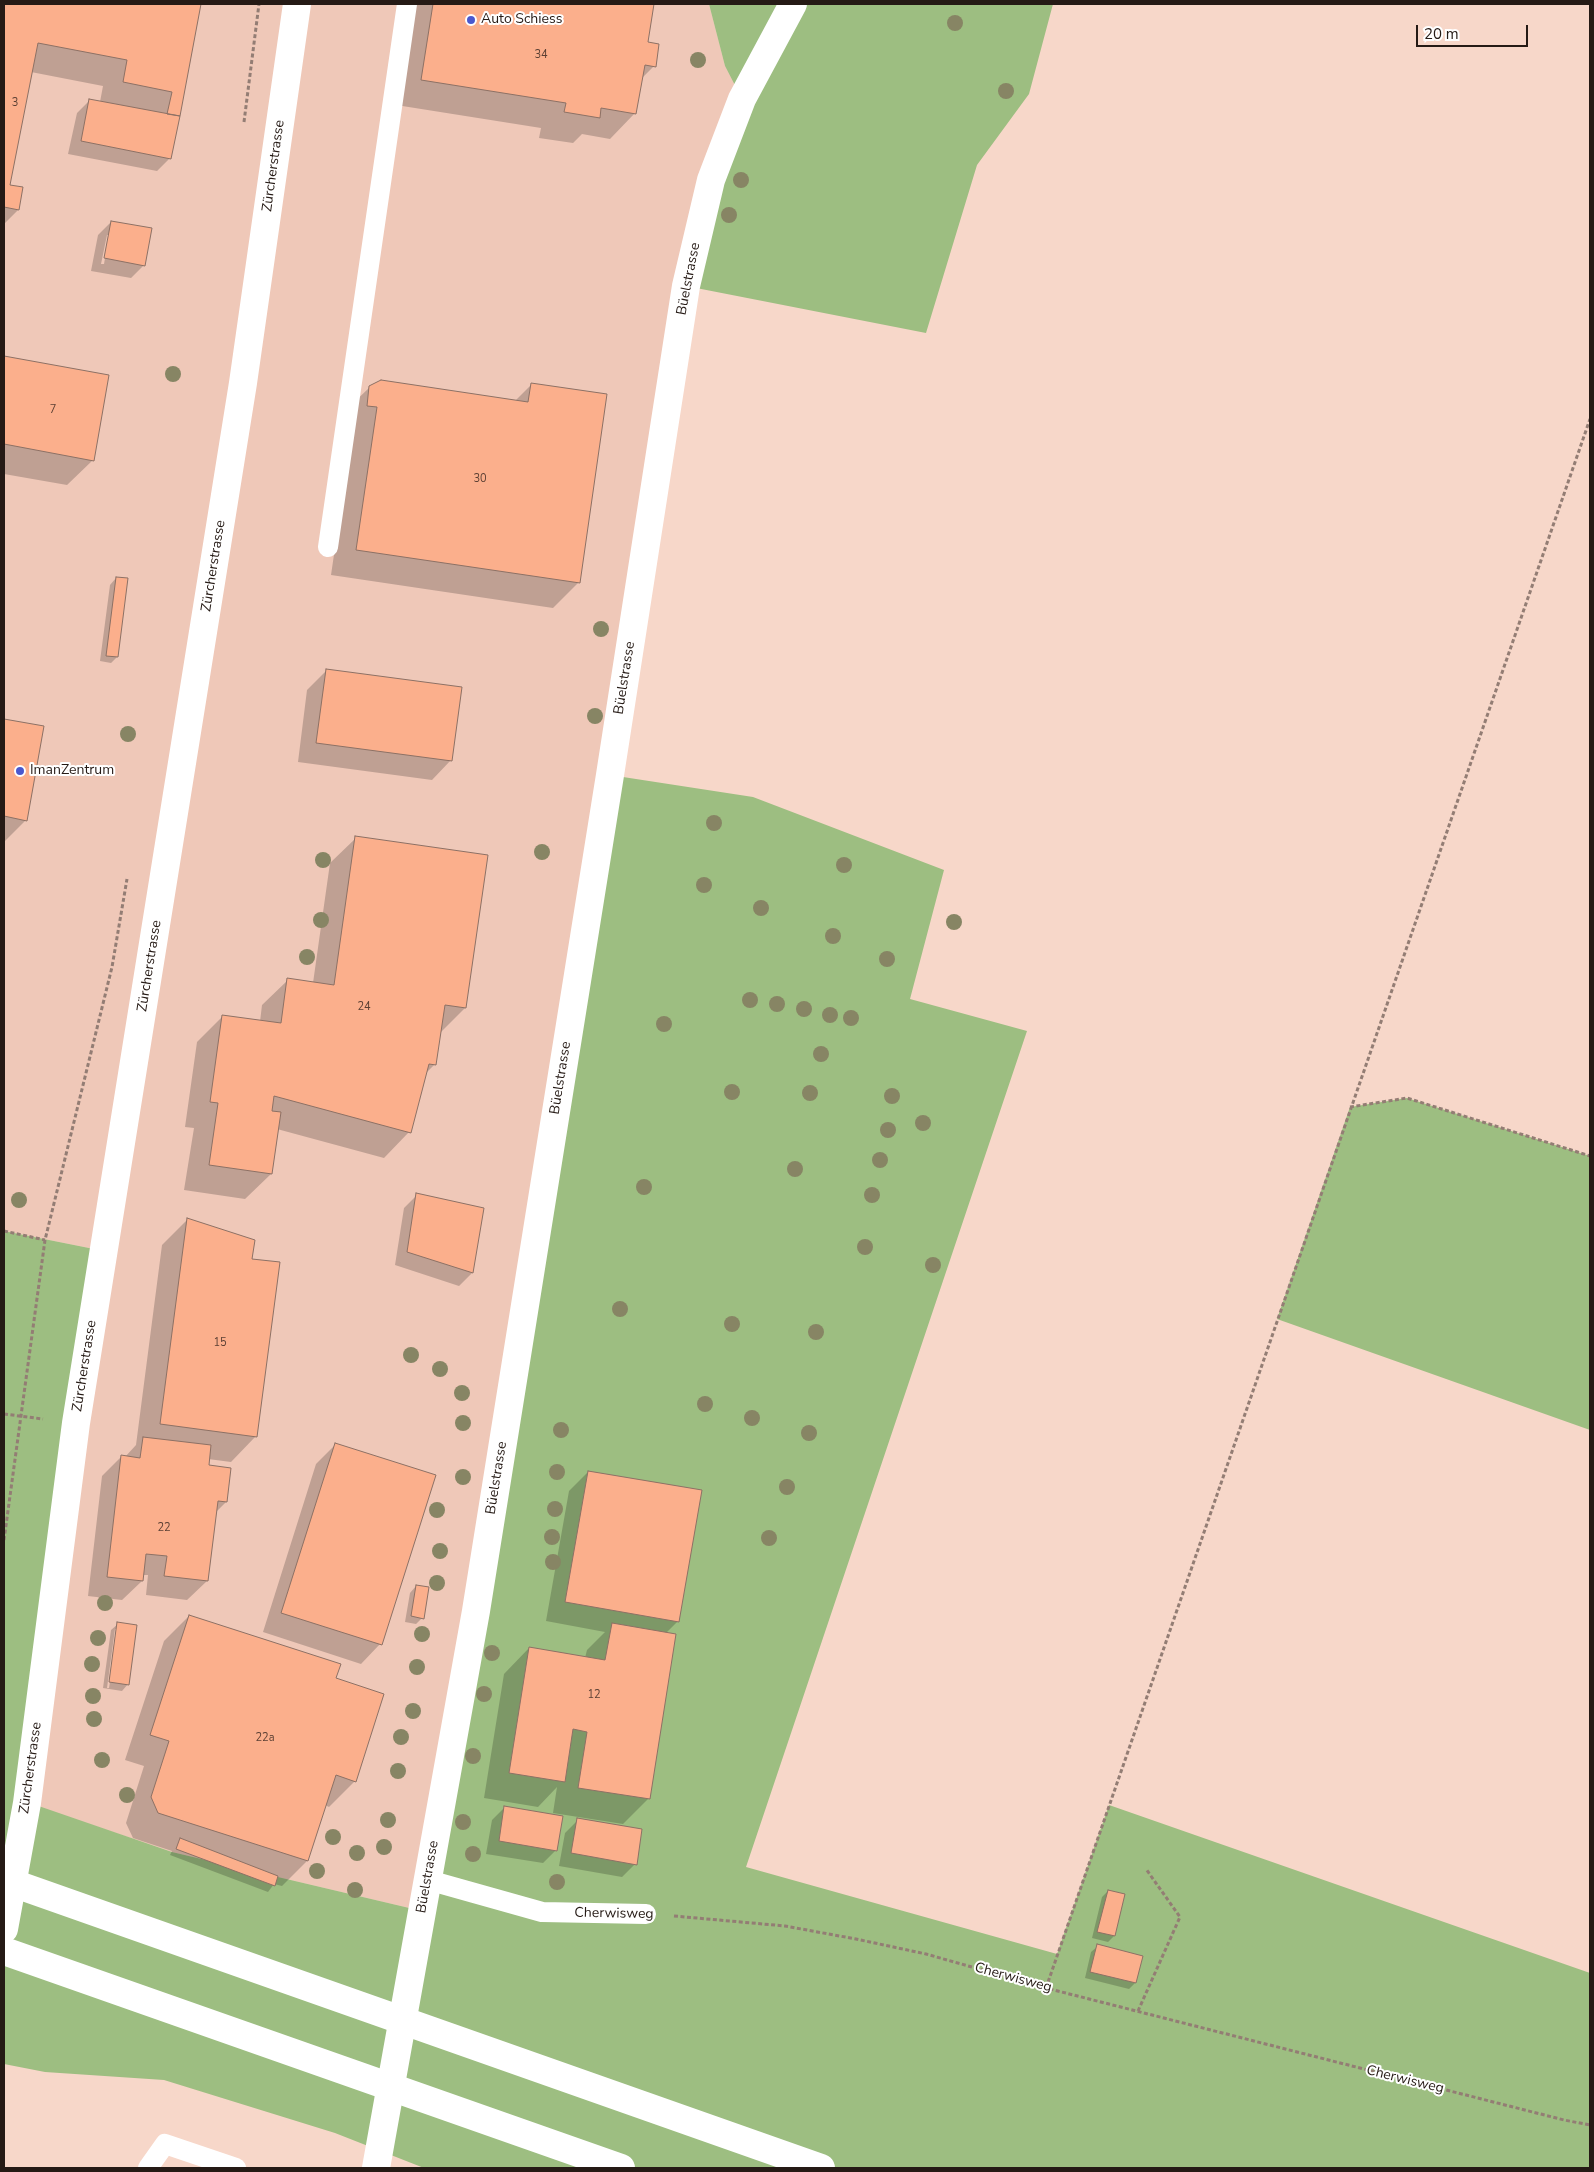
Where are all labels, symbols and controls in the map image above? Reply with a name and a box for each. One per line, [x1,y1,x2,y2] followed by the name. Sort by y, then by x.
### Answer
[481,12,562,28] place label: Auto Schiess
[465,14,477,26] marker: Auto Schiess
[1419,15,1532,47] scale bar
[1424,24,1459,44] text: 20 m
[534,48,548,62] house number: 34
[12,96,18,110] house number: 3
[259,119,289,213] street label: Zürcherstrasse
[674,241,704,317] street label: Büelstrasse
[50,403,56,417] house number: 7
[473,472,487,486] house number: 30
[198,519,230,613] street label: Zürcherstrasse
[611,640,639,716] street label: Büelstrasse
[30,763,114,779] place label: ImanZentrum
[14,765,26,777] marker: ImanZentrum
[134,919,166,1013] street label: Zürcherstrasse
[357,1000,371,1014] house number: 24
[547,1040,575,1116] street label: Büelstrasse
[69,1319,101,1413] street label: Zürcherstrasse
[213,1336,227,1350] house number: 15
[483,1440,511,1516] street label: Büelstrasse
[157,1521,171,1535] house number: 22
[587,1688,601,1702] house number: 12
[16,1721,46,1815] street label: Zürcherstrasse
[255,1731,275,1745] house number: 22a
[413,1839,443,1915] street label: Büelstrasse
[574,1905,654,1923] street label: Cherwisweg
[973,1960,1053,1996] street label: Cherwisweg
[1365,2062,1445,2098] street label: Cherwisweg

